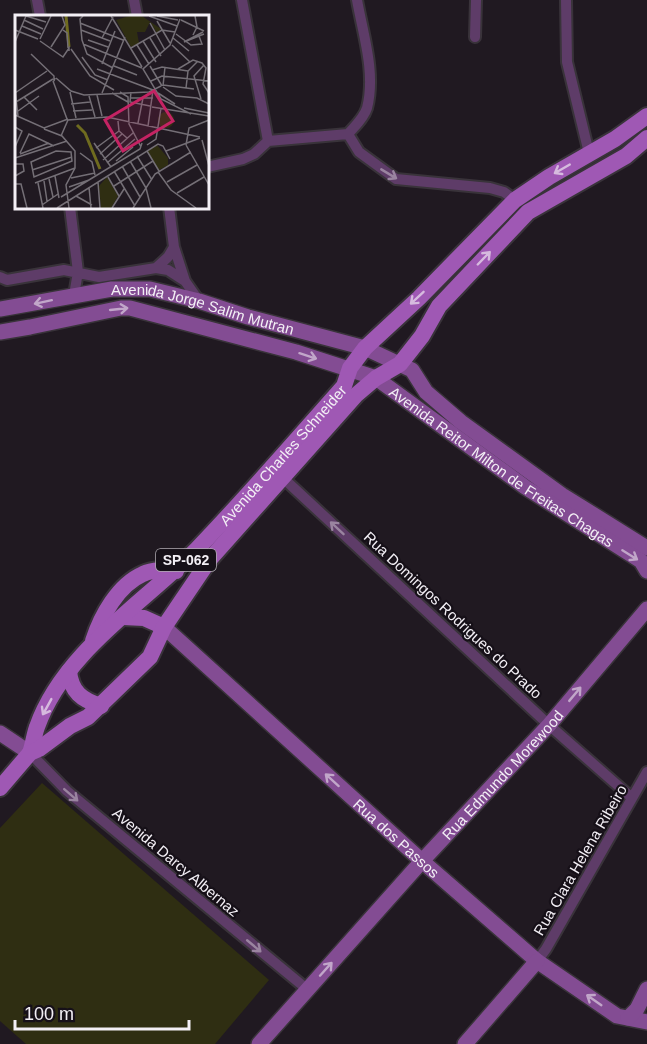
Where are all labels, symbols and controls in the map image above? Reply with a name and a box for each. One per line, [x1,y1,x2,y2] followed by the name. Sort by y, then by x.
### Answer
[15,15,208,208] inset map
[554,163,571,175] one-way arrow
[381,167,398,180] one-way arrow
[477,250,491,265] one-way arrow
[111,280,296,337] street label: Avenida Jorge Salim Mutran
[410,291,425,306] one-way arrow
[33,297,53,308] one-way arrow
[109,303,129,314] one-way arrow
[298,351,317,362] one-way arrow
[216,381,349,528] street label: Avenida Charles Schneider
[386,382,617,550] street label: Avenida Reitor Milton de Freitas Chagas
[330,521,345,535] one-way arrow
[361,528,545,702] street label: Rua Domingos Rodrigues do Prado
[156,549,216,571] road number: SP-062
[621,549,638,561] one-way arrow
[568,687,582,702] one-way arrow
[41,697,52,715] one-way arrow
[438,707,566,843] street label: Rua Edmundo Morewood
[325,773,340,787] one-way arrow
[530,782,630,938] street label: Rua Clara Helena Ribeiro
[63,788,78,802] one-way arrow
[350,795,443,881] street label: Rua dos Passos
[109,804,243,920] street label: Avenida Darcy Albernaz
[246,939,261,953] one-way arrow
[319,962,333,977] one-way arrow
[15,993,189,1031] scale bar
[587,994,603,1006] one-way arrow
[24,1004,74,1024] text: 100 m

